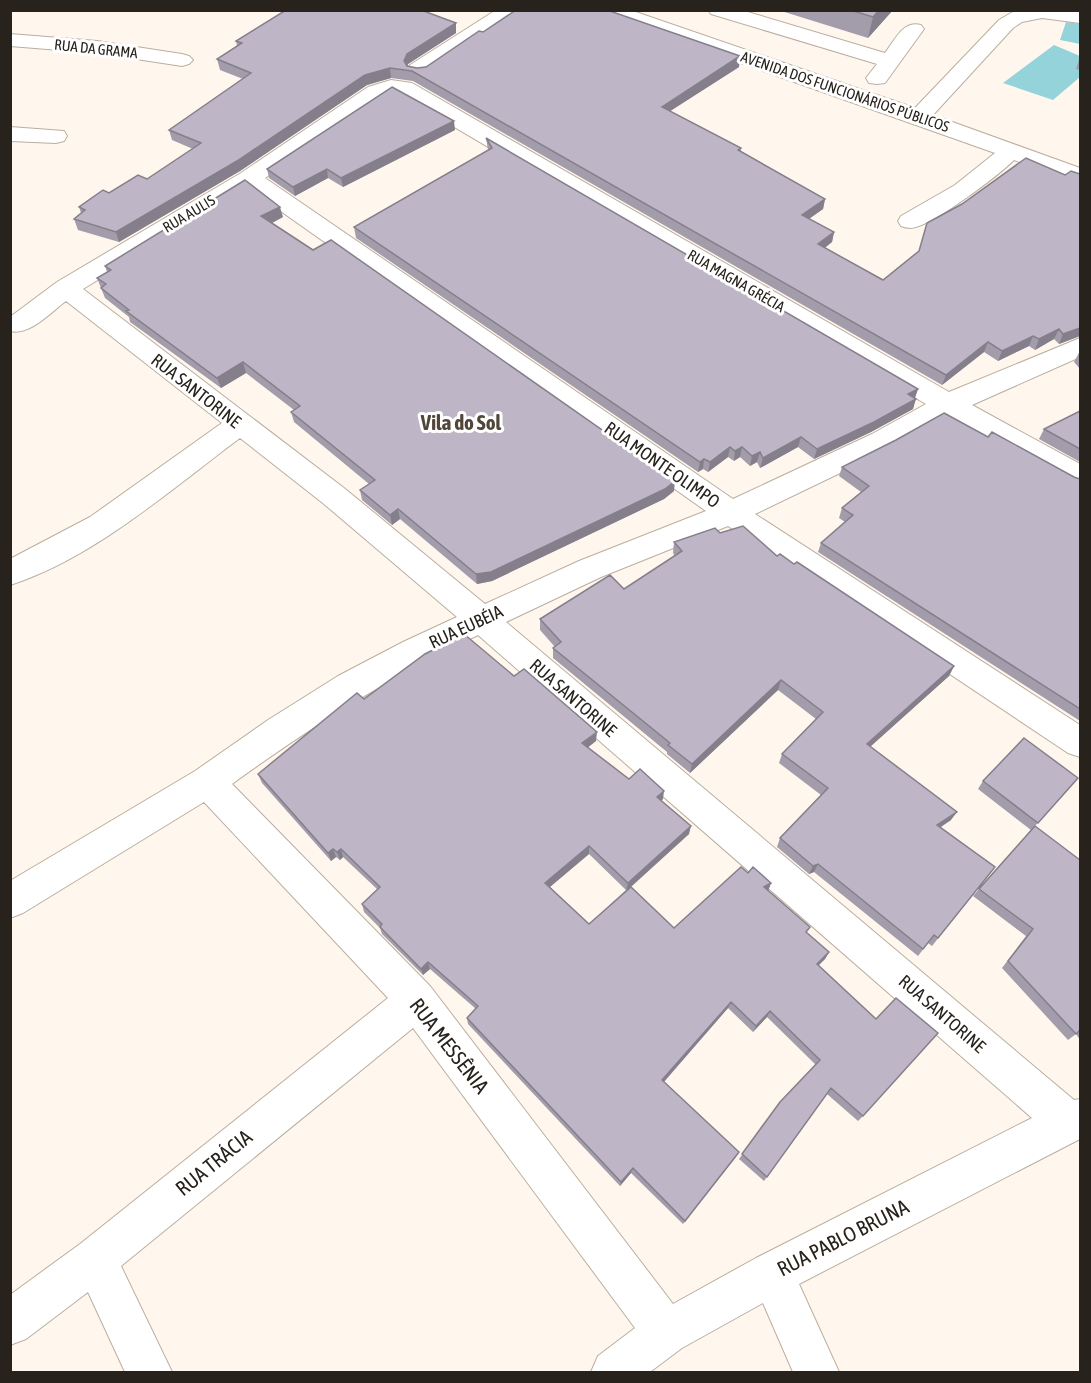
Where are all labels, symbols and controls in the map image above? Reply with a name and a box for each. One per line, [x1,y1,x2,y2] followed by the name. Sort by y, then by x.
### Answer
[54,36,139,61] street label: RUA DA GRAMA
[739,48,951,135] street label: AVENIDA DOS FUNCIONÁRIOS PÚBLICOS
[160,191,218,236] street label: RUA AULIS
[685,246,788,316] street label: RUA MAGNA GRÉCIA
[147,349,246,432] street label: RUA SANTORINE
[420,410,502,434] district label: Vila do Sol
[601,417,724,512] street label: RUA MONTE OLIMPO
[426,600,506,653] street label: RUA EUBÉIA
[526,654,621,741] street label: RUA SANTORINE
[895,970,990,1057] street label: RUA SANTORINE
[405,993,495,1098] street label: RUA MESSÊNIA
[170,1124,257,1200] street label: RUA TRÁCIA
[773,1193,913,1281] street label: RUA PABLO BRUNA

